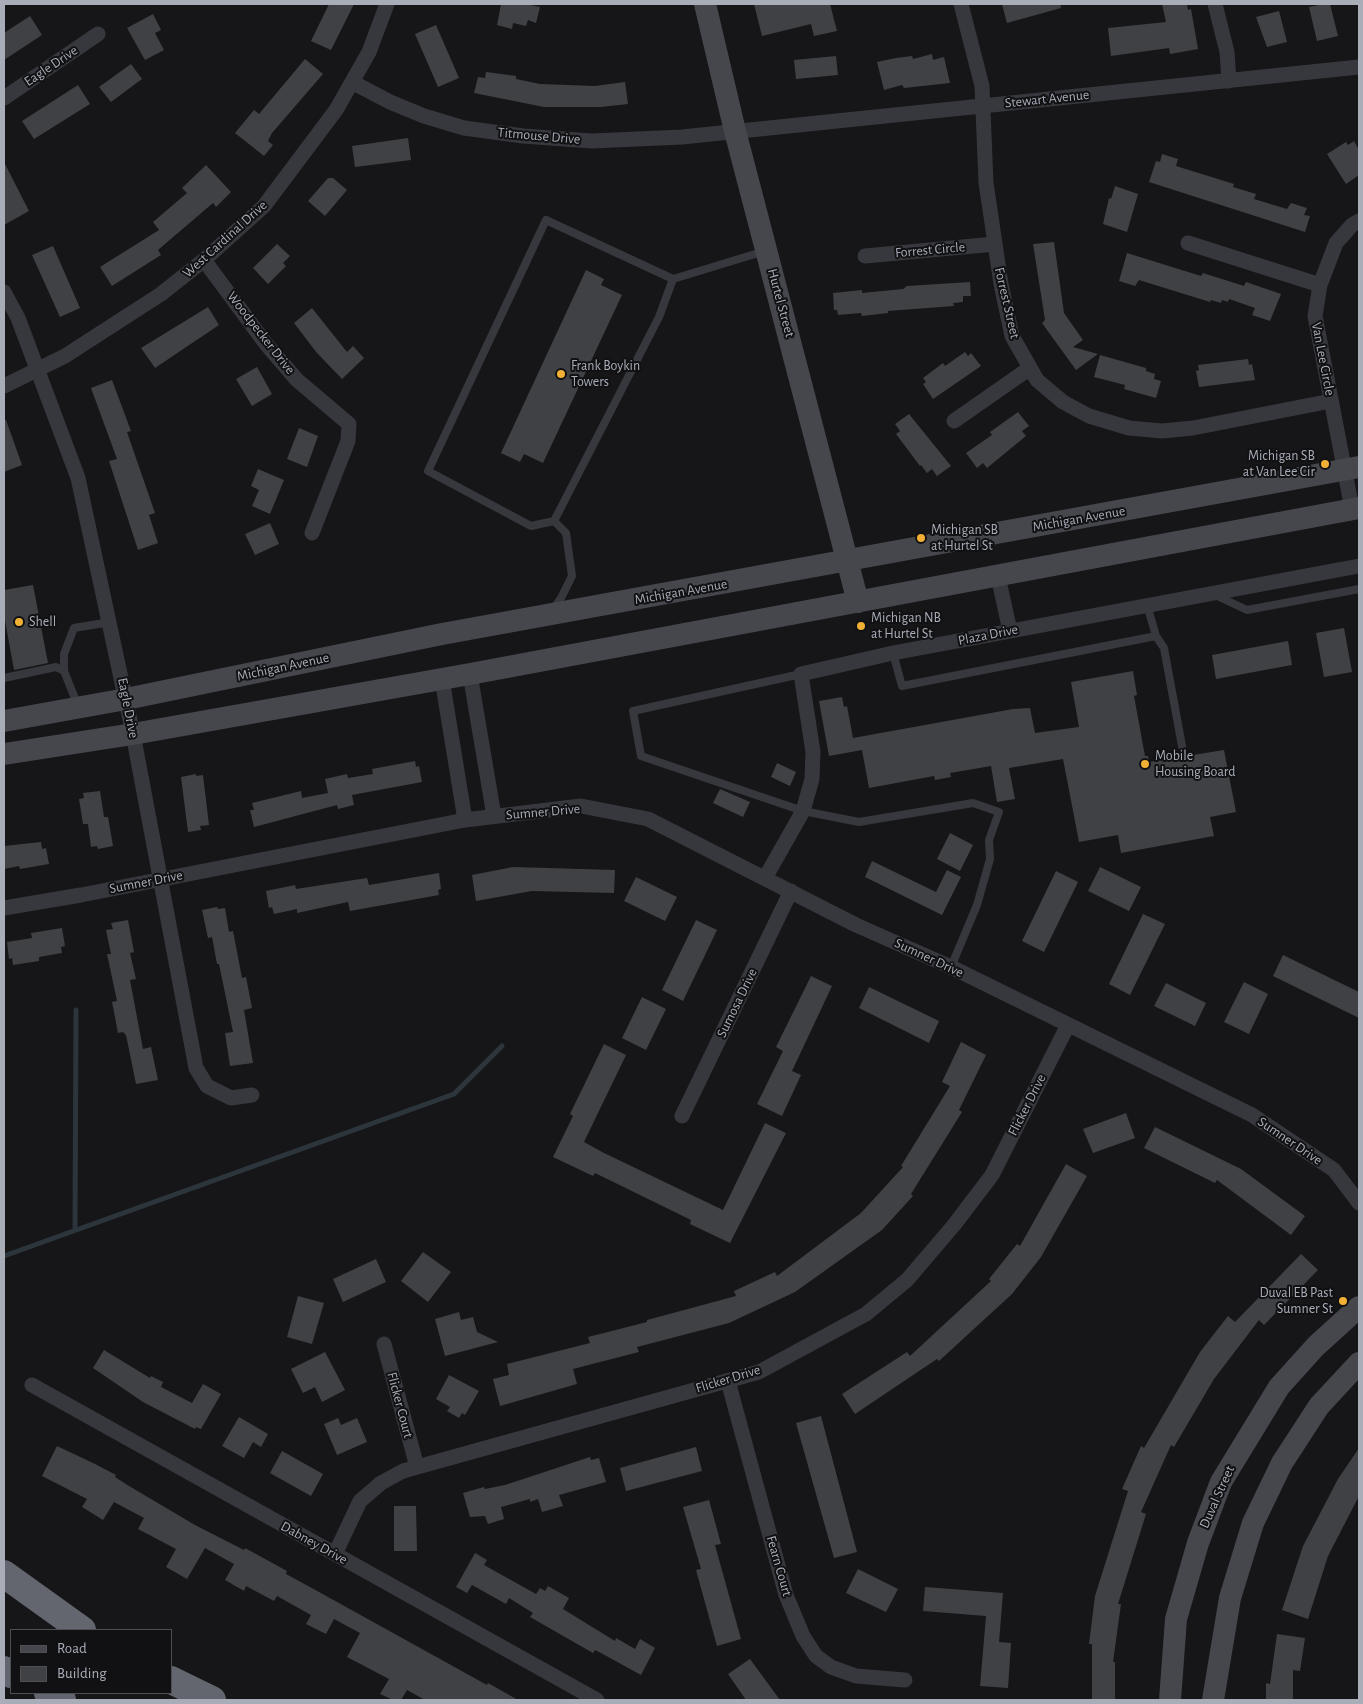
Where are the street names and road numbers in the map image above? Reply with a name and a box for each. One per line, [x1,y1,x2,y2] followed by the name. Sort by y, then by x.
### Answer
[21,42,81,90] street label: Eagle Drive
[1004,86,1090,112] street label: Stewart Avenue
[497,124,581,148] street label: Titmouse Drive
[179,197,271,281] street label: West Cardinal Drive
[894,239,966,261] street label: Forrest Circle
[991,266,1023,340] street label: Forrest Street
[764,267,798,339] street label: Hurtel Street
[223,288,299,378] street label: Woodpecker Drive
[1308,321,1338,397] street label: Van Lee Circle
[1031,503,1127,535] street label: Michigan Avenue
[633,576,729,608] street label: Michigan Avenue
[957,621,1019,649] street label: Plaza Drive
[235,649,331,685] street label: Michigan Avenue
[114,676,142,740] street label: Eagle Drive
[505,800,581,824] street label: Sumner Drive
[108,867,184,897] street label: Sumner Drive
[892,935,966,981] street label: Sumner Drive
[713,966,761,1040] street label: Sumosa Drive
[1004,1071,1050,1139] street label: Flicker Drive
[1255,1113,1325,1169] street label: Sumner Drive
[694,1361,762,1397] street label: Flicker Drive
[383,1370,417,1440] street label: Flicker Court
[1196,1463,1238,1531] street label: Duval Street
[278,1518,350,1568] street label: Dabney Drive
[762,1534,796,1598] street label: Fearn Court

